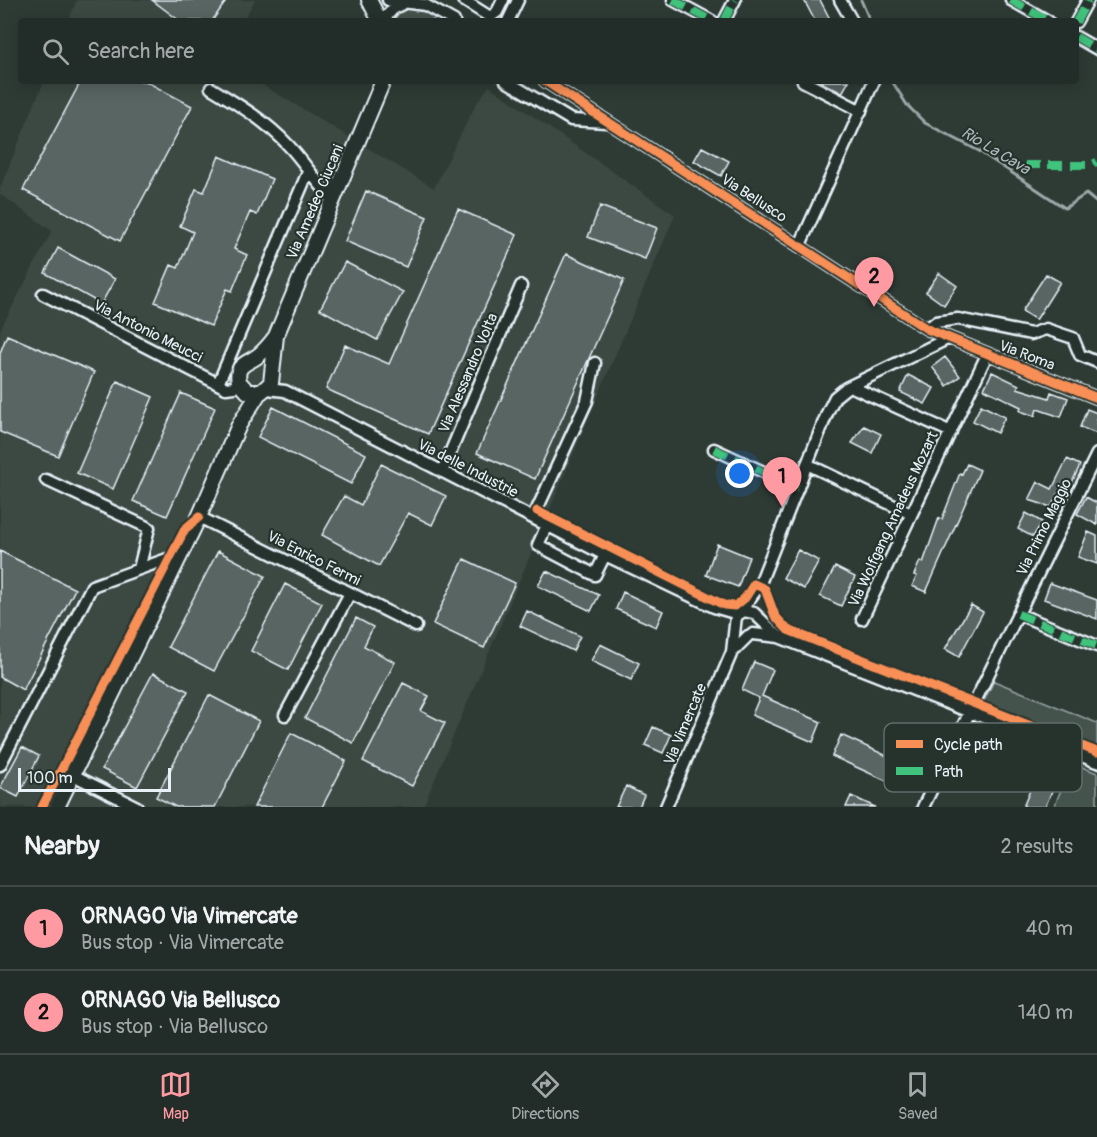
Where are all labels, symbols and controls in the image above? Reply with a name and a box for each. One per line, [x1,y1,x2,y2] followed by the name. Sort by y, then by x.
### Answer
[18,18,1079,84] search box
[39,35,72,68] icon: search
[87,37,194,65] text: Search here
[958,123,1035,180] water label: Rio La Cava
[283,142,348,263] street label: Via Amedeo Ciucani
[717,170,790,227] street label: Via Bellusco
[854,258,894,307] pin: 2
[90,296,206,367] street label: Via Antonio Meucci
[435,310,502,436] street label: Via Alessandro Volta
[996,336,1058,375] street label: Via Roma
[844,427,943,610] street label: Via Wolfgang Amadeus Mozart
[414,435,522,502] street label: Via delle Industrie
[762,458,802,507] pin: 1
[725,459,754,488] your location
[1013,476,1076,579] street label: Via Primo Maggio
[264,527,364,590] street label: Via Enrico Fermi
[660,680,711,768] street label: Via Vimercate
[884,723,1082,792] legend
[934,735,1002,755] text: Cycle path
[934,762,963,782] text: Path
[18,765,171,792] scale bar
[27,768,73,788] text: 100 m
[24,830,100,862] text: Nearby
[1001,834,1073,859] text: 2 results
[81,902,298,930] text: ORNAGO Via Vimercate
[40,916,47,941] text: 1
[1026,916,1073,941] text: 40 m
[81,930,284,955] text: Bus stop · Via Vimercate
[81,986,280,1014] text: ORNAGO Via Bellusco
[38,1000,49,1025] text: 2
[1018,1000,1073,1025] text: 140 m
[81,1014,268,1039] text: Bus stop · Via Bellusco
[159,1068,192,1124] tab: Map
[511,1068,579,1124] tab: Directions
[898,1068,938,1124] tab: Saved

